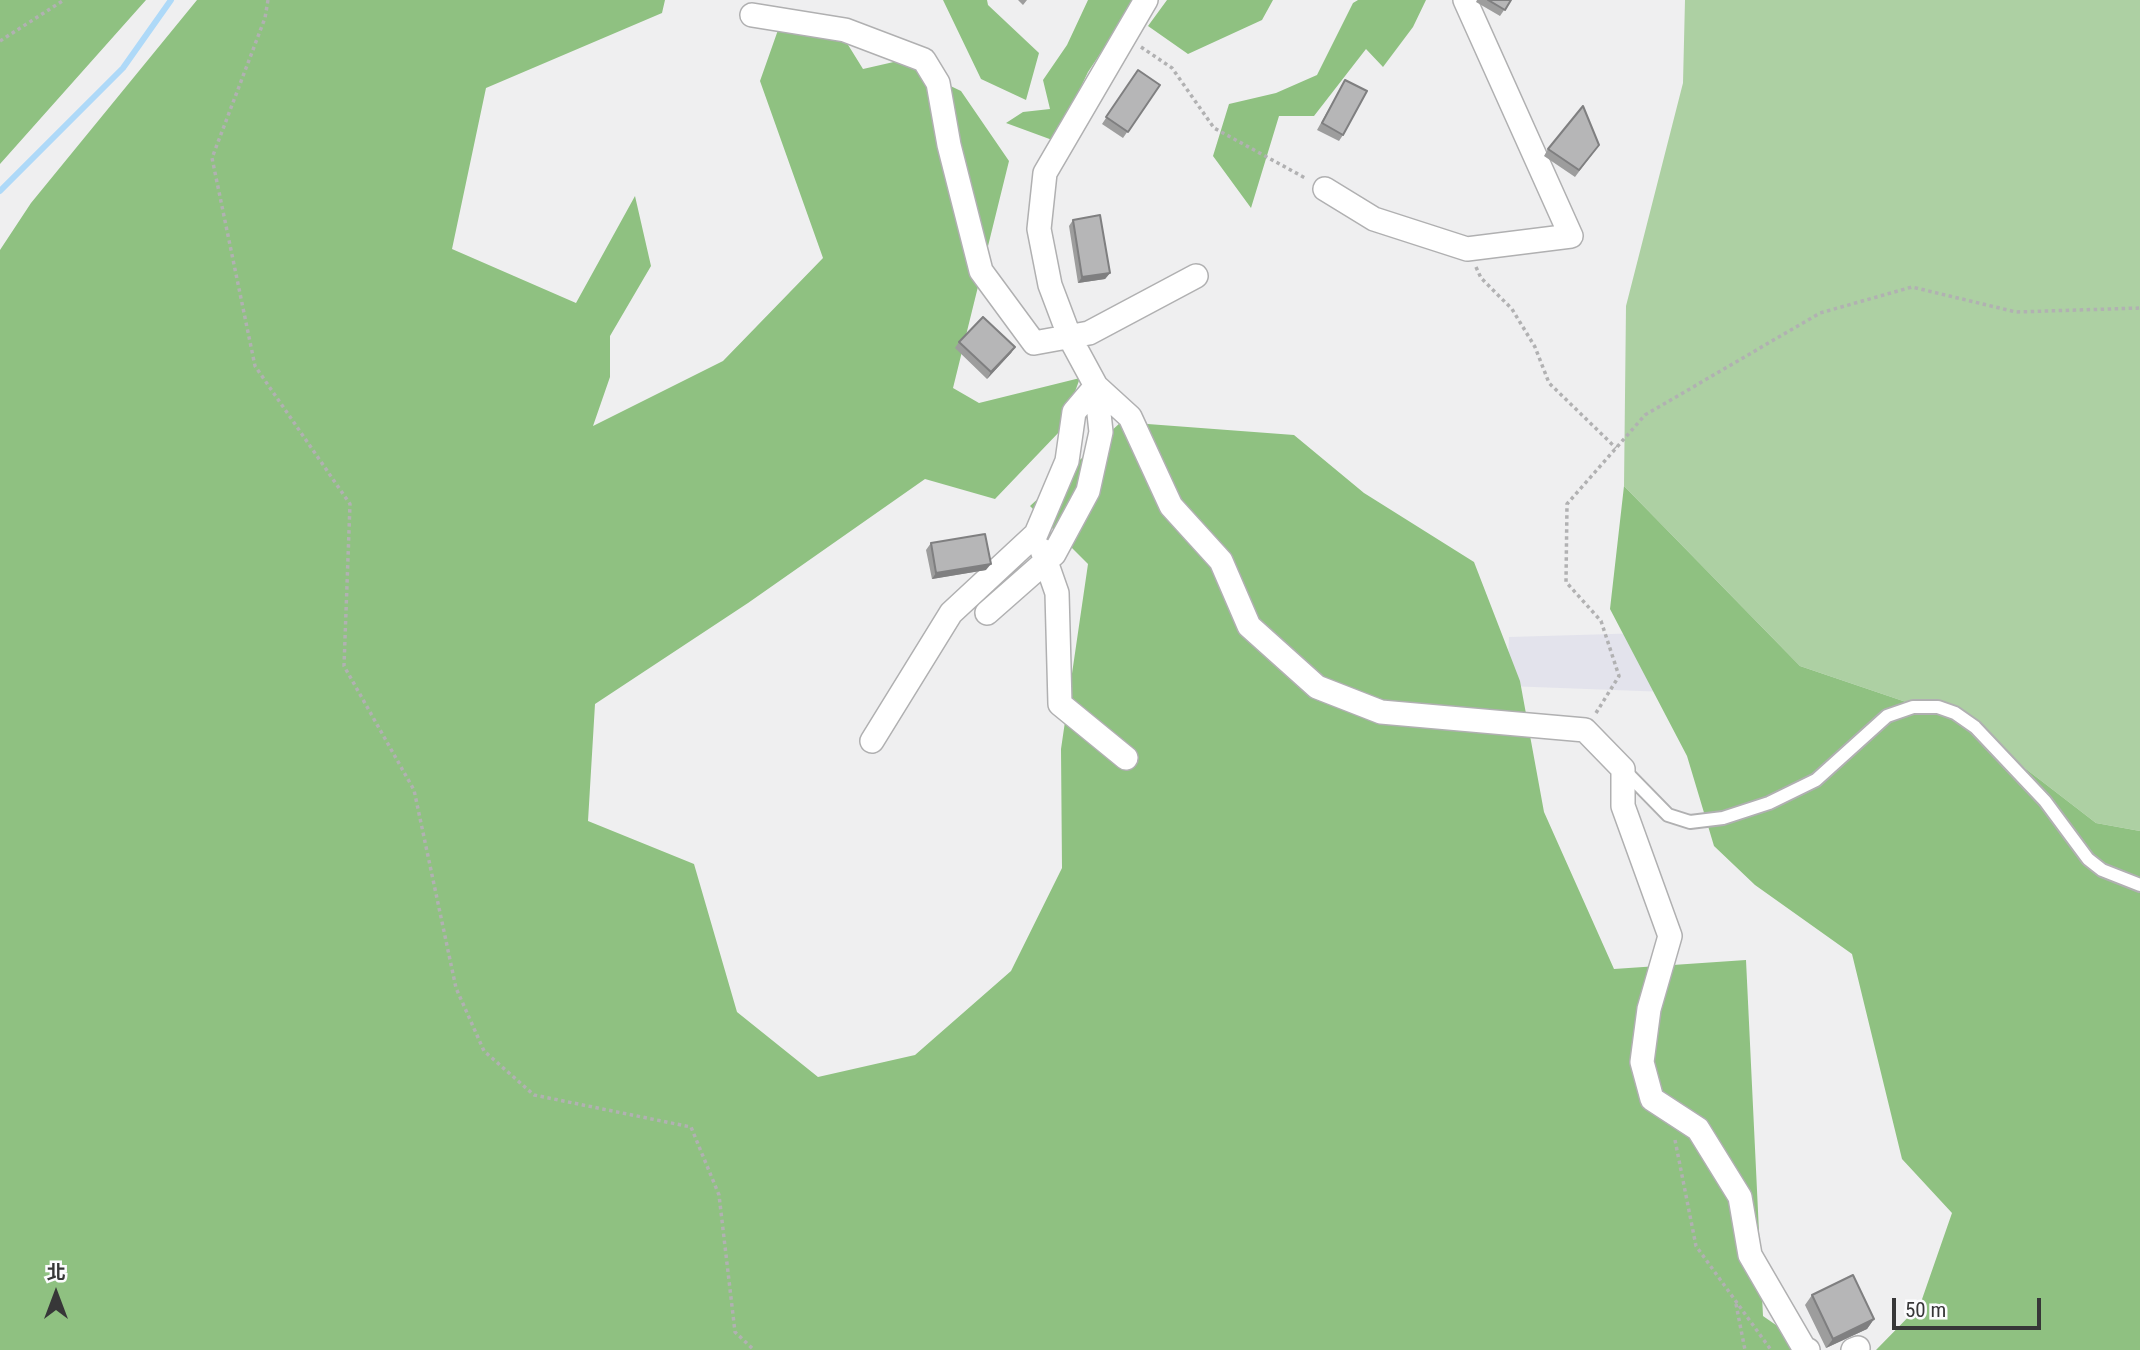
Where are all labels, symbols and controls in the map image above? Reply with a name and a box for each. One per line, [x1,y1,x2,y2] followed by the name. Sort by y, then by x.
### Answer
[21,1259,91,1329] north arrow
[46,1261,66,1284] text: 北
[1895,1284,2044,1328] scale bar
[1905,1298,1946,1322] text: 50 m

